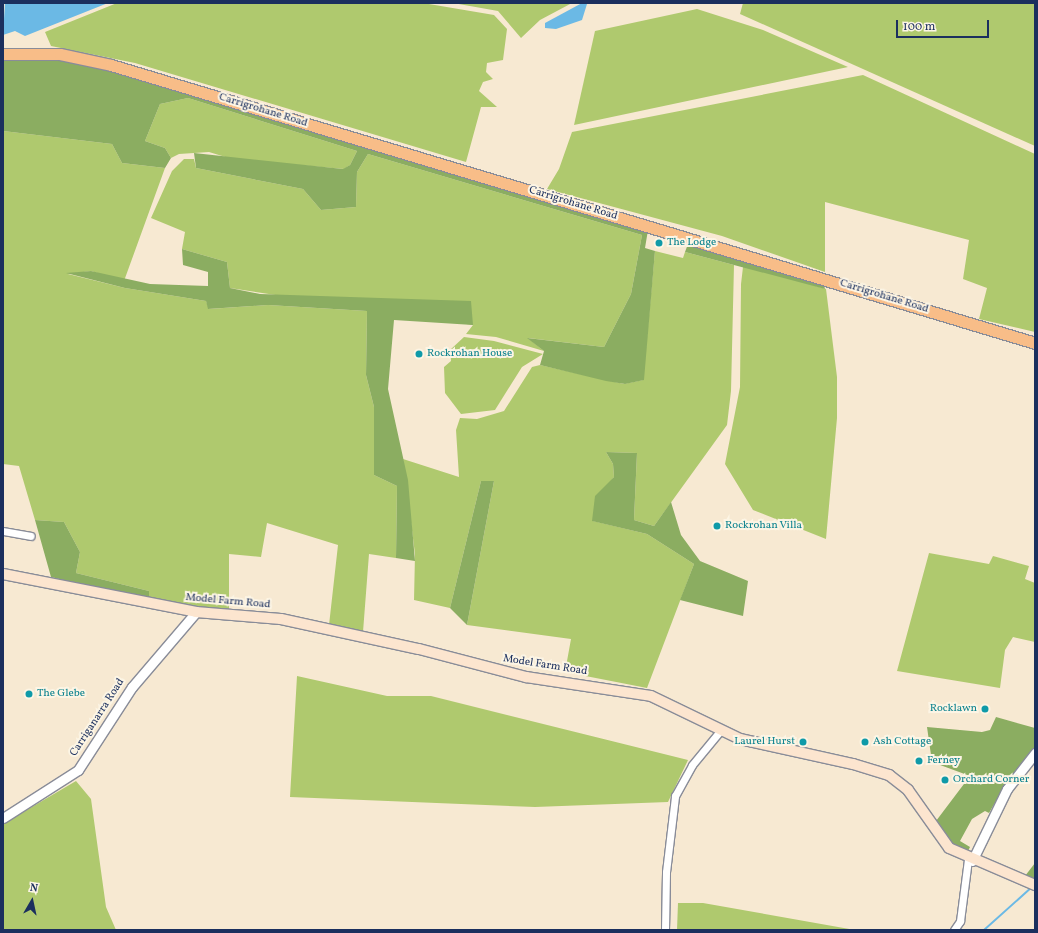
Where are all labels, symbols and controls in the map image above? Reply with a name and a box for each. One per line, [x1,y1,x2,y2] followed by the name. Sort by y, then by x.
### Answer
[898,12,991,38] scale bar
[903,19,935,35] text: 100 m
[217,91,309,131] street label: Carrigrohane Road
[527,184,619,224] street label: Carrigrohane Road
[667,236,716,250] place label: The Lodge
[654,238,664,248] marker: The Lodge
[838,277,930,317] street label: Carrigrohane Road
[427,347,512,361] place label: Rockrohan House
[414,349,424,359] marker: Rockrohan House
[725,519,802,533] place label: Rockrohan Villa
[712,521,722,531] marker: Rockrohan Villa
[185,592,271,612] street label: Model Farm Road
[502,653,588,679] street label: Model Farm Road
[68,677,128,759] street label: Carriganarra Road
[37,687,85,701] place label: The Glebe
[24,689,34,699] marker: The Glebe
[930,702,977,716] place label: Rocklawn
[980,704,990,714] marker: Rocklawn
[734,735,795,749] place label: Laurel Hurst
[873,735,931,749] place label: Ash Cottage
[798,737,808,747] marker: Laurel Hurst
[860,737,870,747] marker: Ash Cottage
[927,754,960,768] place label: Ferney
[914,756,924,766] marker: Ferney
[953,773,1029,787] place label: Orchard Corner
[940,775,950,785] marker: Orchard Corner
[12,881,52,921] north arrow
[29,881,39,897] text: N

